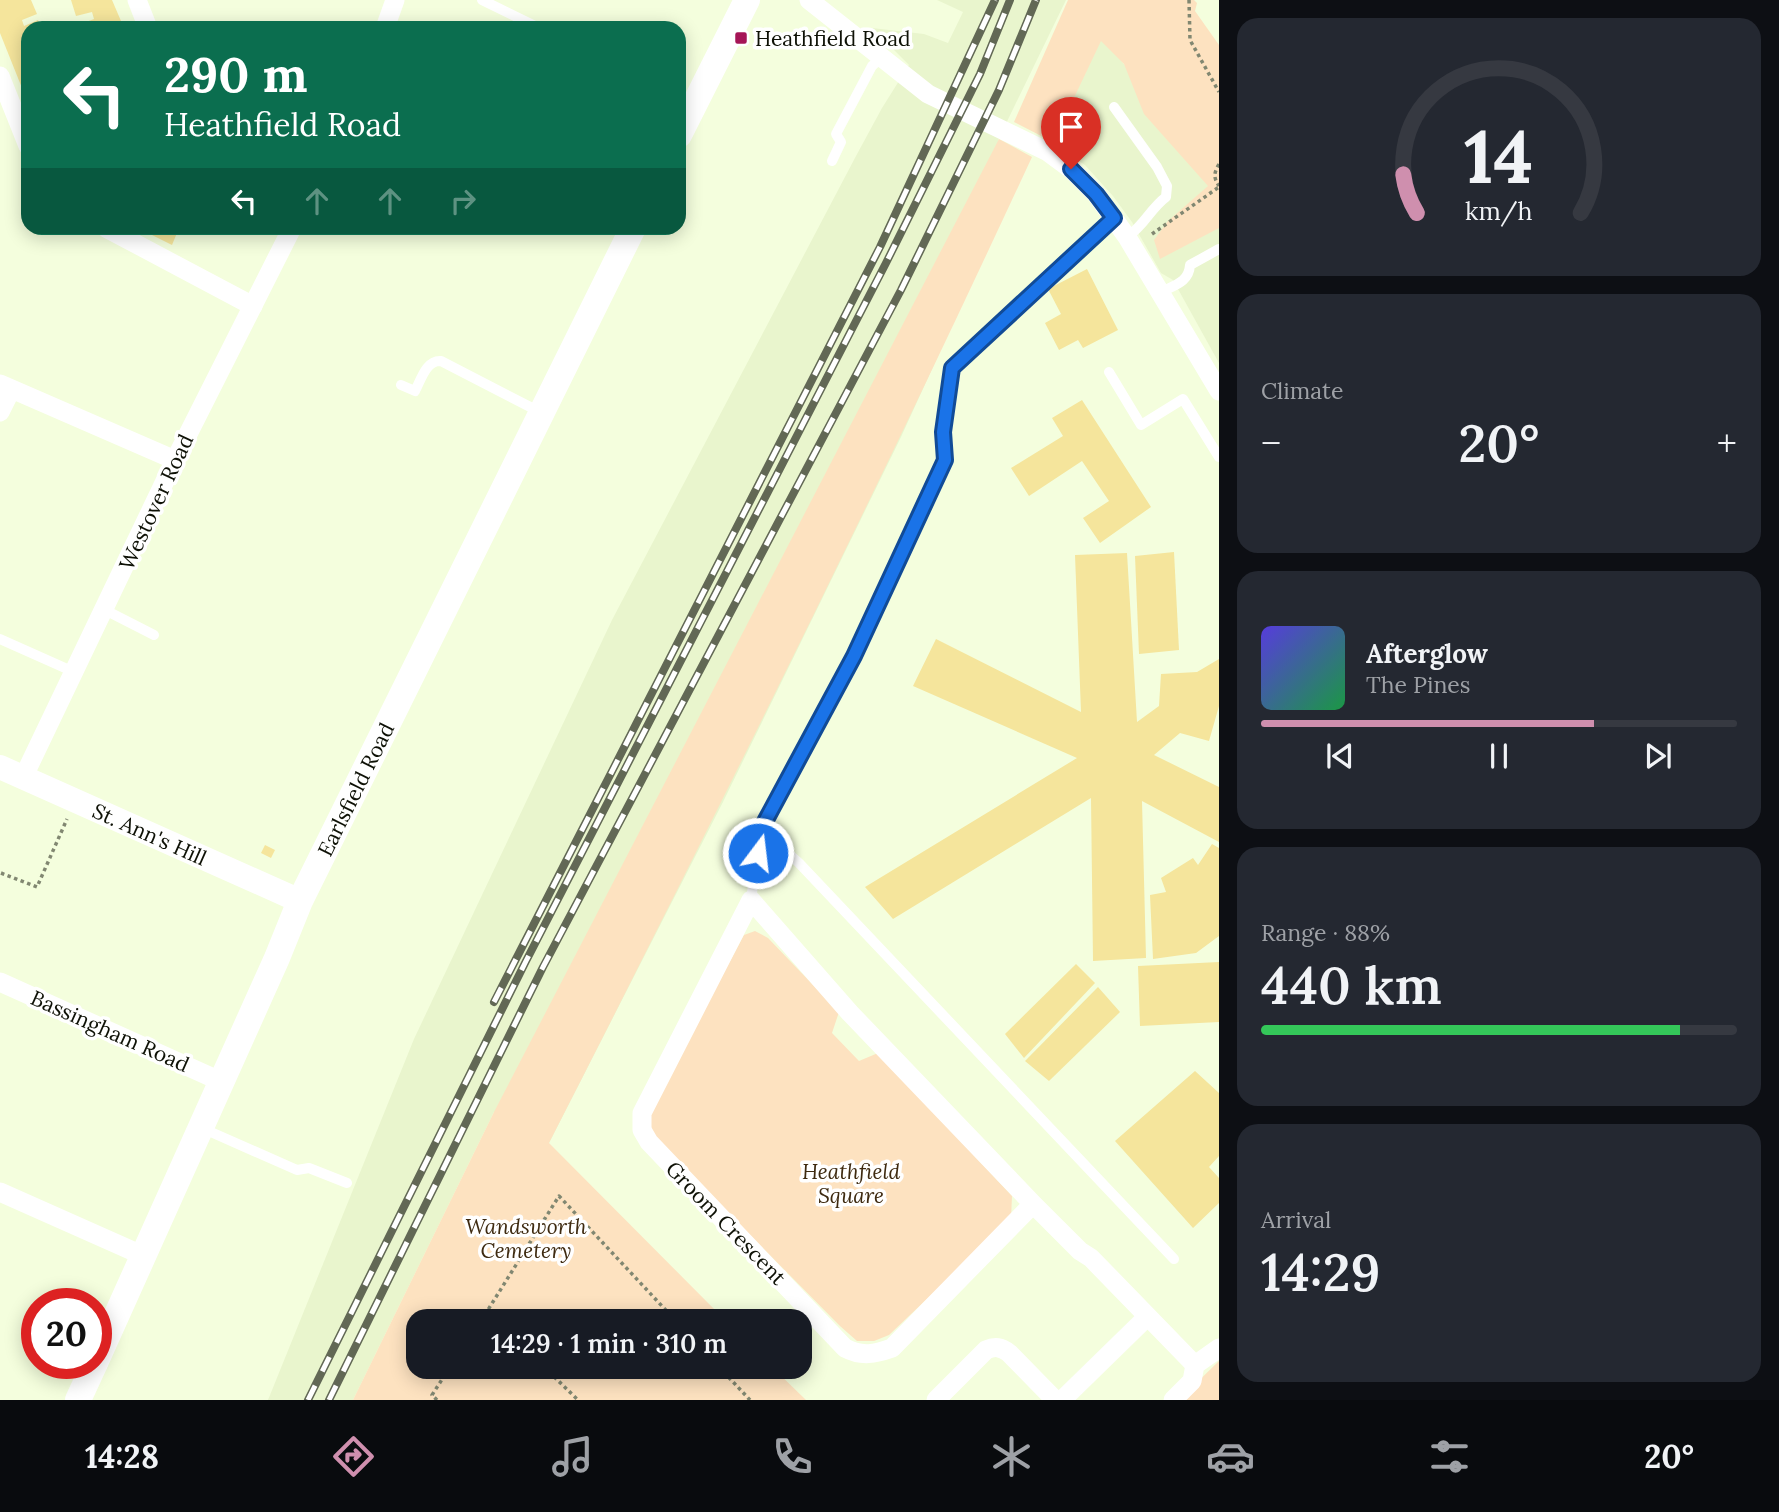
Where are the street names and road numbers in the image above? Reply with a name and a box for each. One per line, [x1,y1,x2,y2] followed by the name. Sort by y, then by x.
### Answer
[113,430,199,574] street label: Westover Road
[311,718,400,860] street label: Earlsfield Road
[88,797,211,871] street label: St. Ann's Hill
[27,984,193,1078] street label: Bassingham Road
[660,1155,792,1291] street label: Groom Crescent

